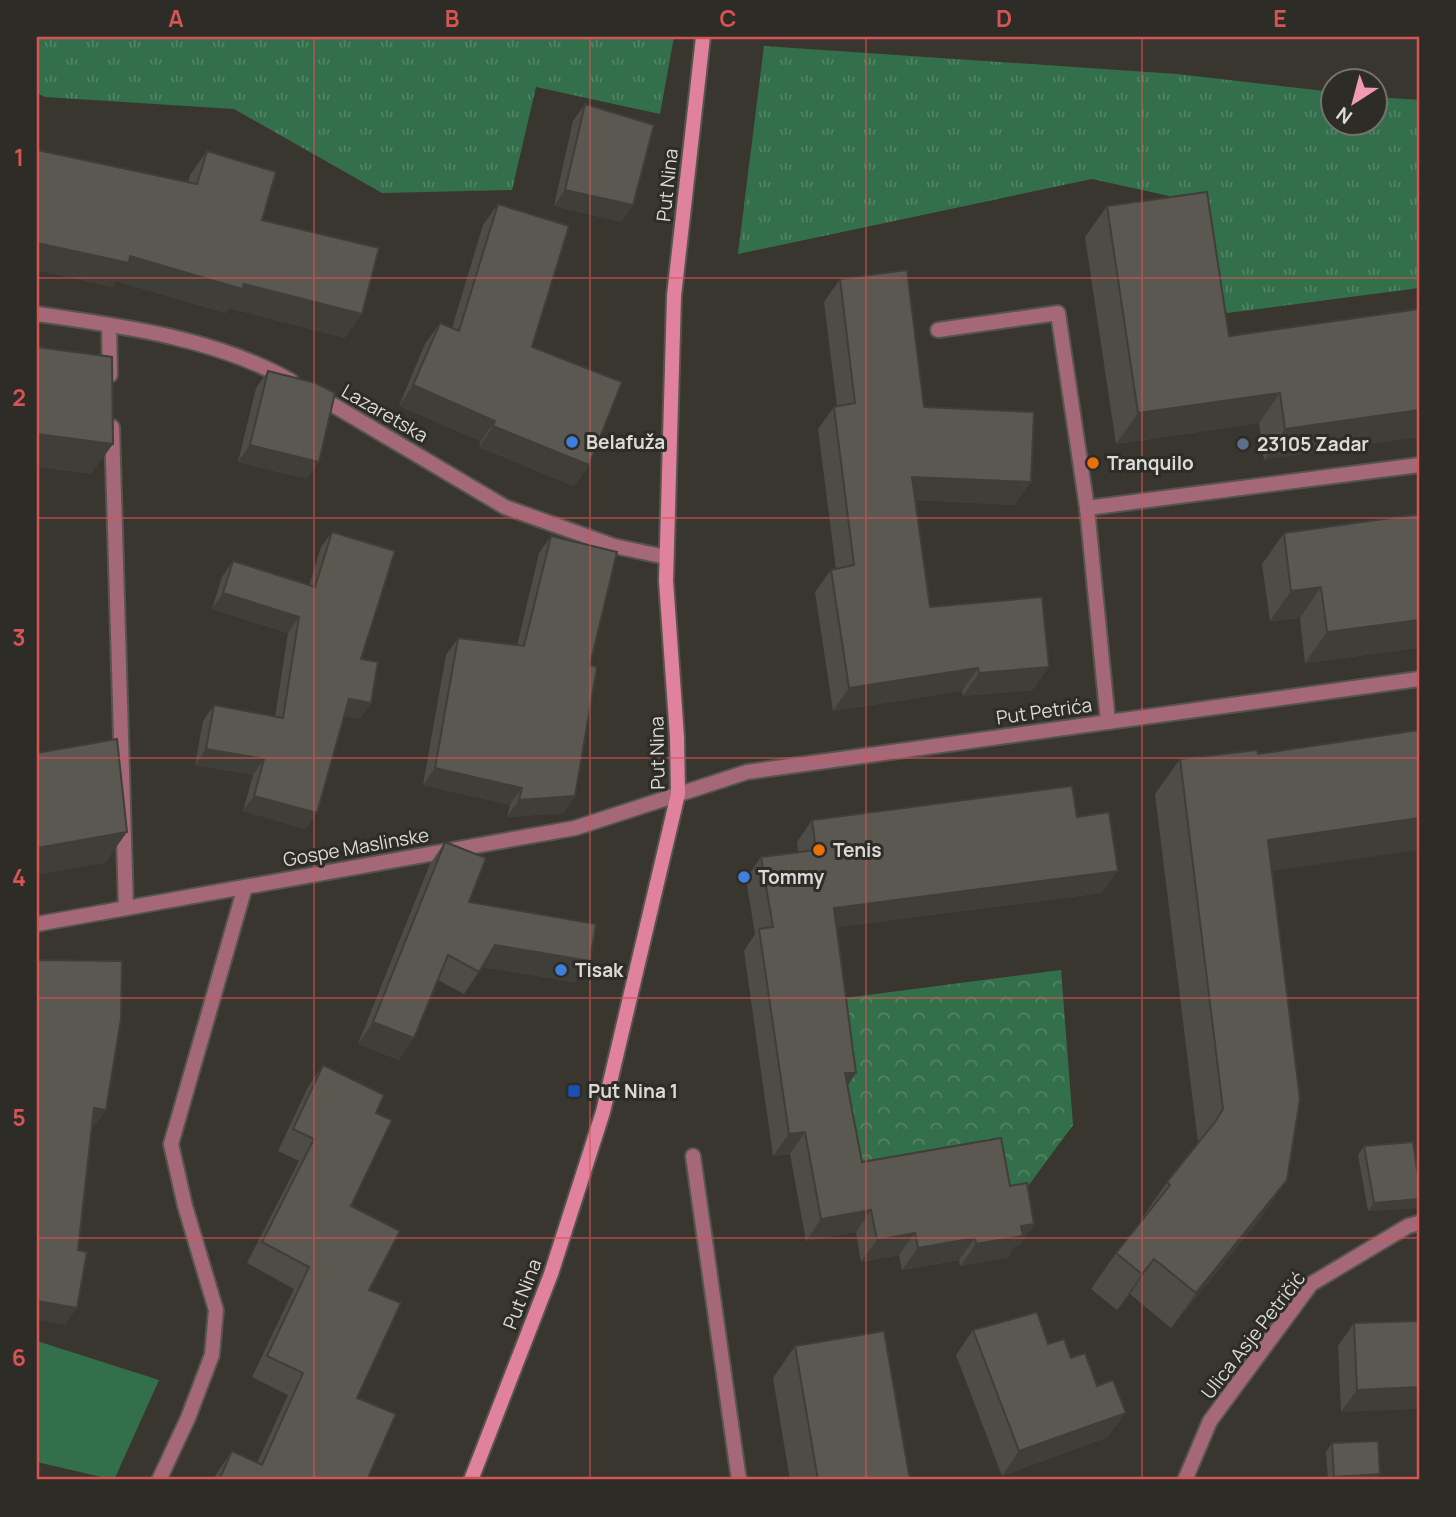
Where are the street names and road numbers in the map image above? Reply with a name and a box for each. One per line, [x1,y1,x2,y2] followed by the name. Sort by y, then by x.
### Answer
[650,147,684,223] street label: Put Nina
[337,378,433,448] street label: Lazaretska
[994,691,1094,731] street label: Put Petrića
[643,716,671,790] street label: Put Nina
[281,821,431,873] street label: Gospe Maslinske
[497,1255,547,1333] street label: Put Nina
[1195,1266,1311,1404] street label: Ulica Asje Petričić

